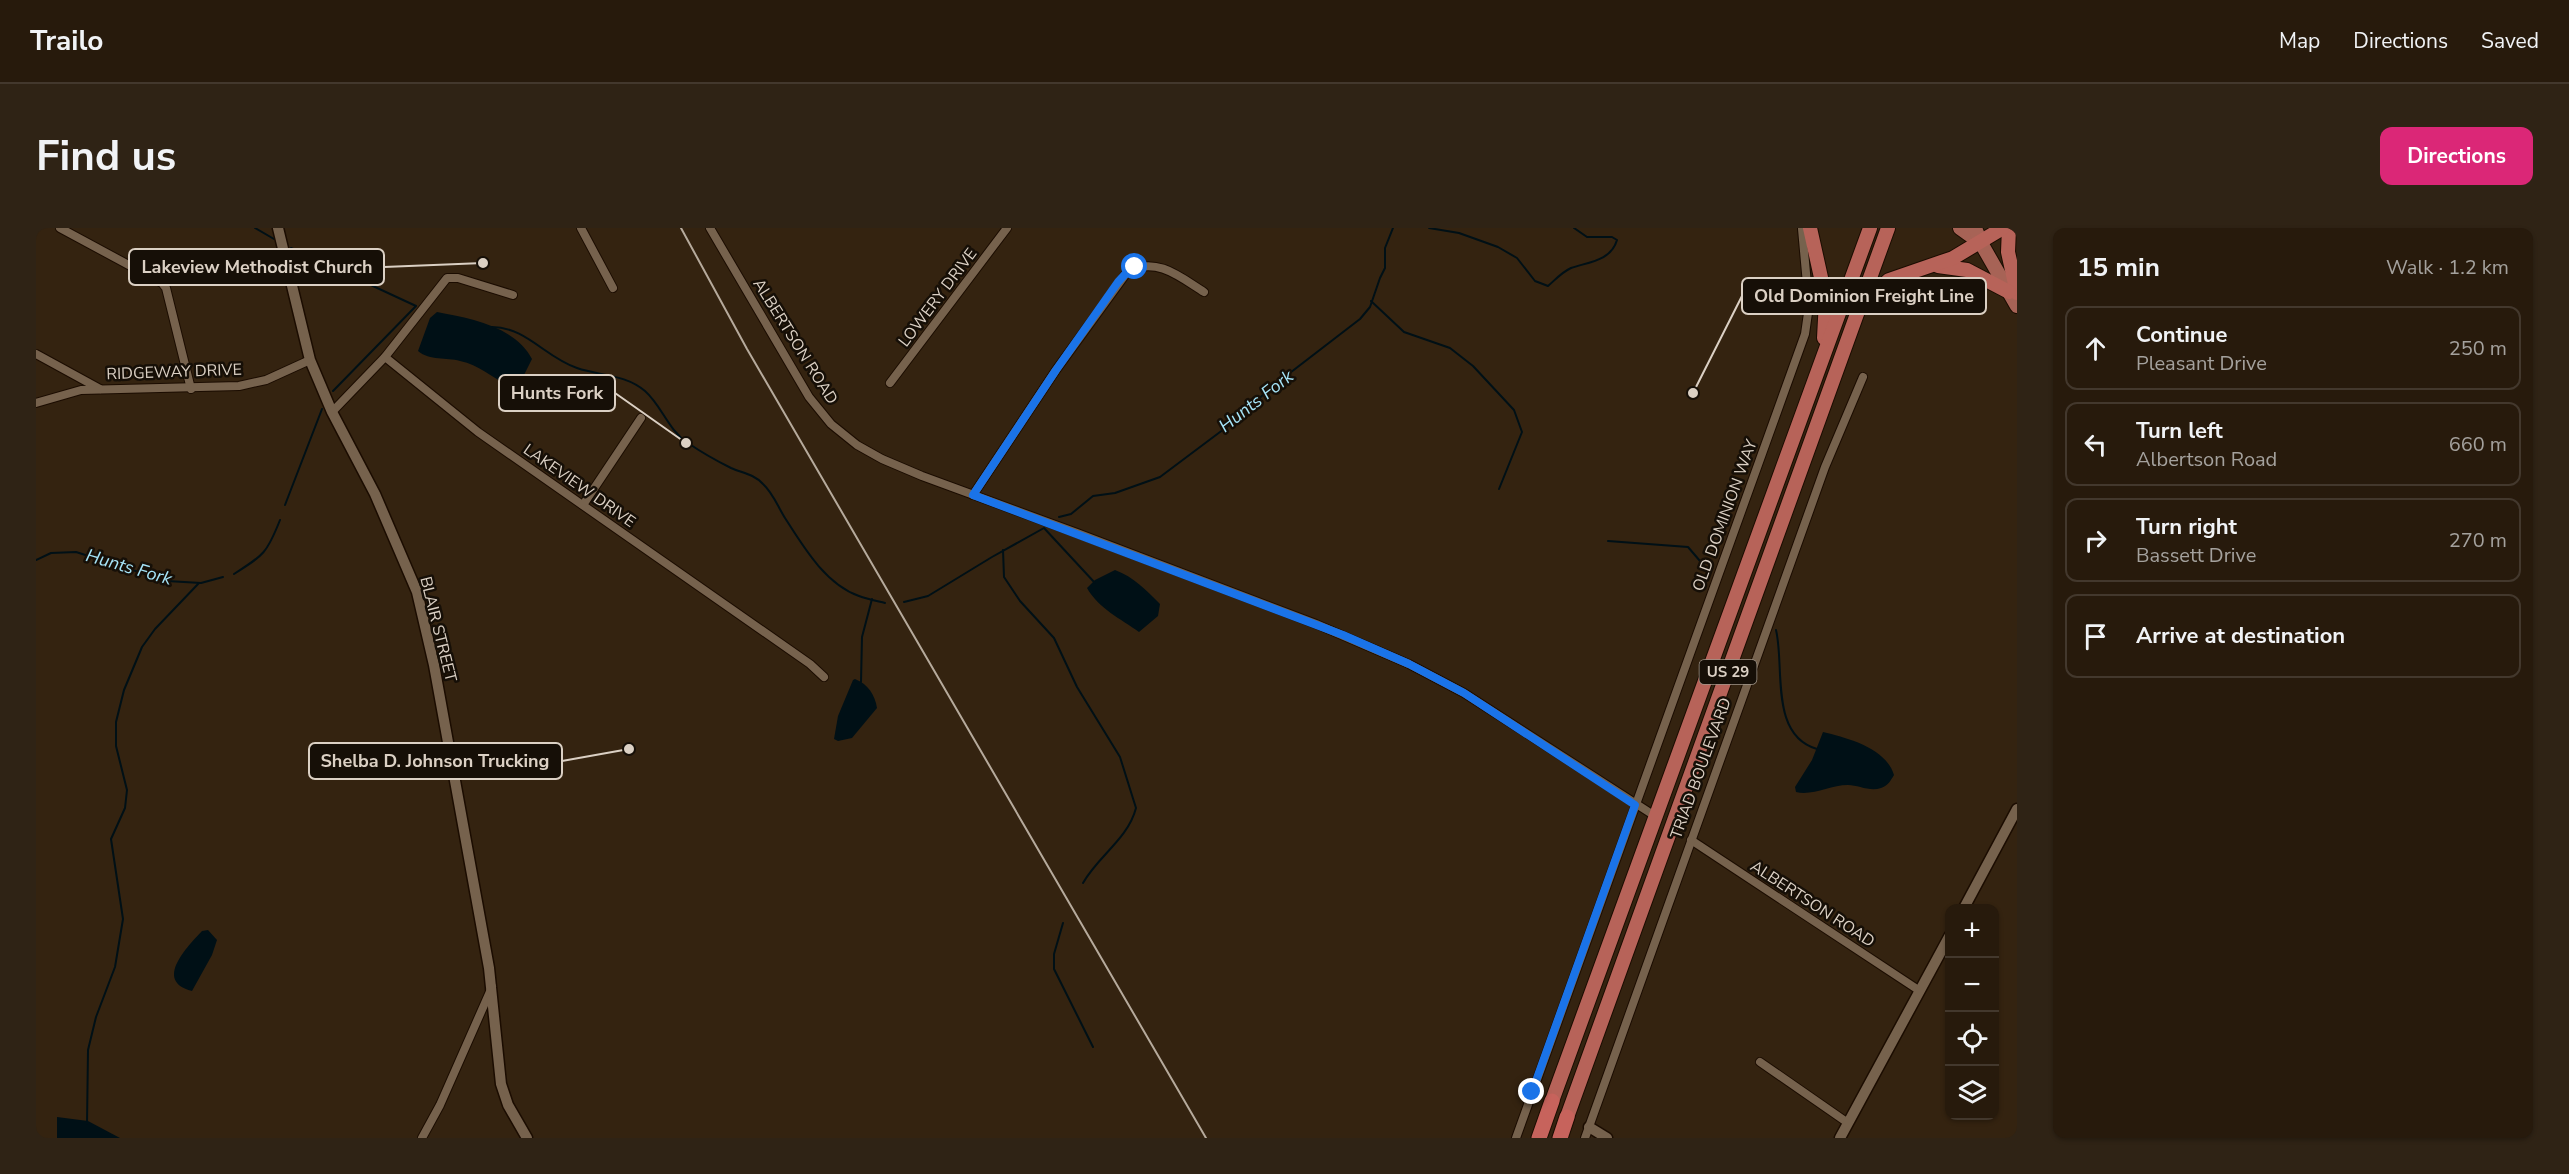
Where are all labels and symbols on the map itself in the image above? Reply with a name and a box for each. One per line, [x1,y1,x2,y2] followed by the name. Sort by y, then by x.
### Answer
[893,244,982,351] street label: LOWERY DRIVE
[129,249,384,285] callout: Lakeview Methodist Church
[1121,253,1147,279] route start
[141,255,373,279] text: Lakeview Methodist Church
[748,274,843,409] street label: ALBERTSON ROAD
[1742,278,1986,314] callout: Old Dominion Freight Line
[1754,284,1974,308] text: Old Dominion Freight Line
[106,359,242,385] street label: RIDGEWAY DRIVE
[1214,364,1299,438] water label: Hunts Fork
[499,375,615,411] callout: Hunts Fork
[511,381,603,405] text: Hunts Fork
[1687,436,1763,594] street label: OLD DOMINION WAY
[519,439,640,533] street label: LAKEVIEW DRIVE
[83,543,176,591] water label: Hunts Fork
[414,574,462,685] street label: BLAIR STREET
[1700,660,1756,684] road number: US 29
[1665,695,1737,842] street label: TRIAD BOULEVARD
[309,743,562,779] callout: Shelba D. Johnson Trucking
[321,749,550,773] text: Shelba D. Johnson Trucking
[1746,855,1879,952] street label: ALBERTSON ROAD
[1518,1078,1544,1104] route end

